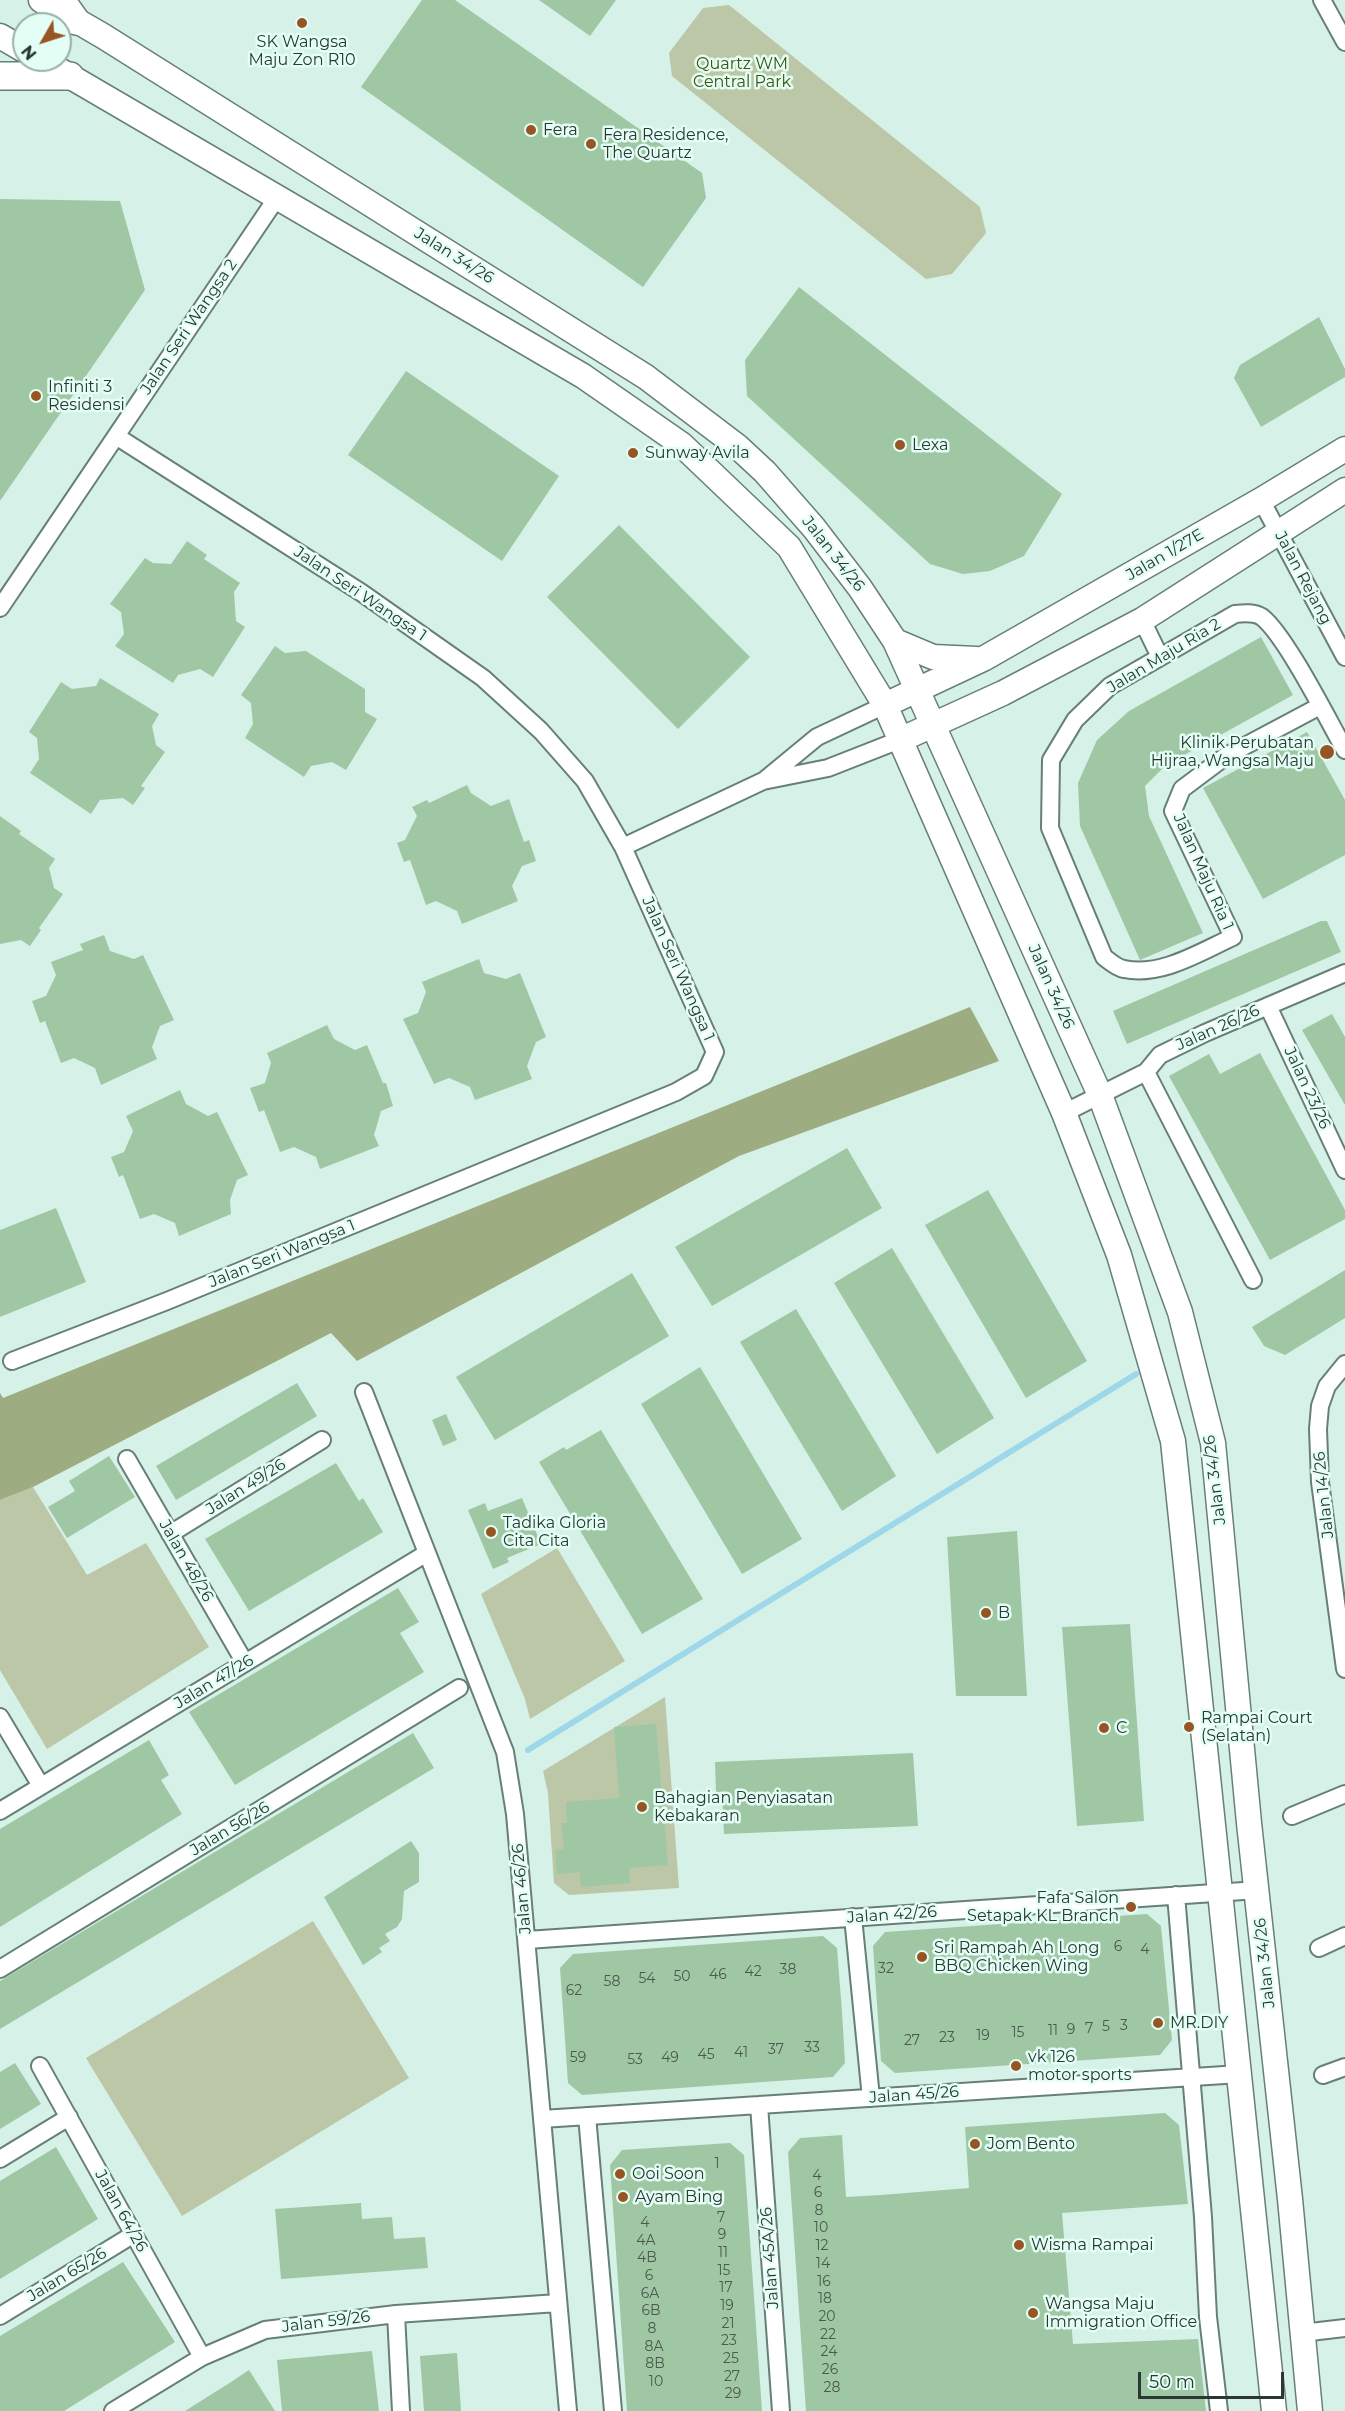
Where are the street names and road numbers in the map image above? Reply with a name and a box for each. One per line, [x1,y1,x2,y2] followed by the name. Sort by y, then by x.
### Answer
[411,224,497,288] street label: Jalan 34/26
[137,256,241,398] street label: Jalan Seri Wangsa 2
[798,512,868,596] street label: Jalan 34/26
[1123,525,1207,585] street label: Jalan 1/27E
[1270,528,1336,628] street label: Jalan Rejang
[290,542,430,646] street label: Jalan Seri Wangsa 1
[1104,615,1224,697] street label: Jalan Maju Ria 2
[1169,811,1237,933] street label: Jalan Maju Ria 1
[638,894,718,1044] street label: Jalan Seri Wangsa 1
[1024,942,1078,1032] street label: Jalan 34/26
[1173,1001,1263,1055] street label: Jalan 26/26
[1280,1044,1334,1132] street label: Jalan 23/26
[206,1216,358,1292] street label: Jalan Seri Wangsa 1
[1200,1434,1230,1526] street label: Jalan 34/26
[1310,1451,1338,1539] street label: Jalan 14/26
[203,1455,289,1519] street label: Jalan 49/26
[155,1517,217,1605] street label: Jalan 48/26
[171,1651,257,1713] street label: Jalan 47/26
[187,1798,273,1860] street label: Jalan 56/26
[508,1843,536,1935] street label: Jalan 46/26
[846,1902,938,1928] street label: Jalan 42/26
[1251,1917,1279,2009] street label: Jalan 34/26
[868,2082,960,2108] street label: Jalan 45/26
[91,2166,151,2256] street label: Jalan 64/26
[757,2206,783,2310] street label: Jalan 45A/26
[24,2244,110,2306] street label: Jalan 65/26
[281,2307,371,2337] street label: Jalan 59/26

